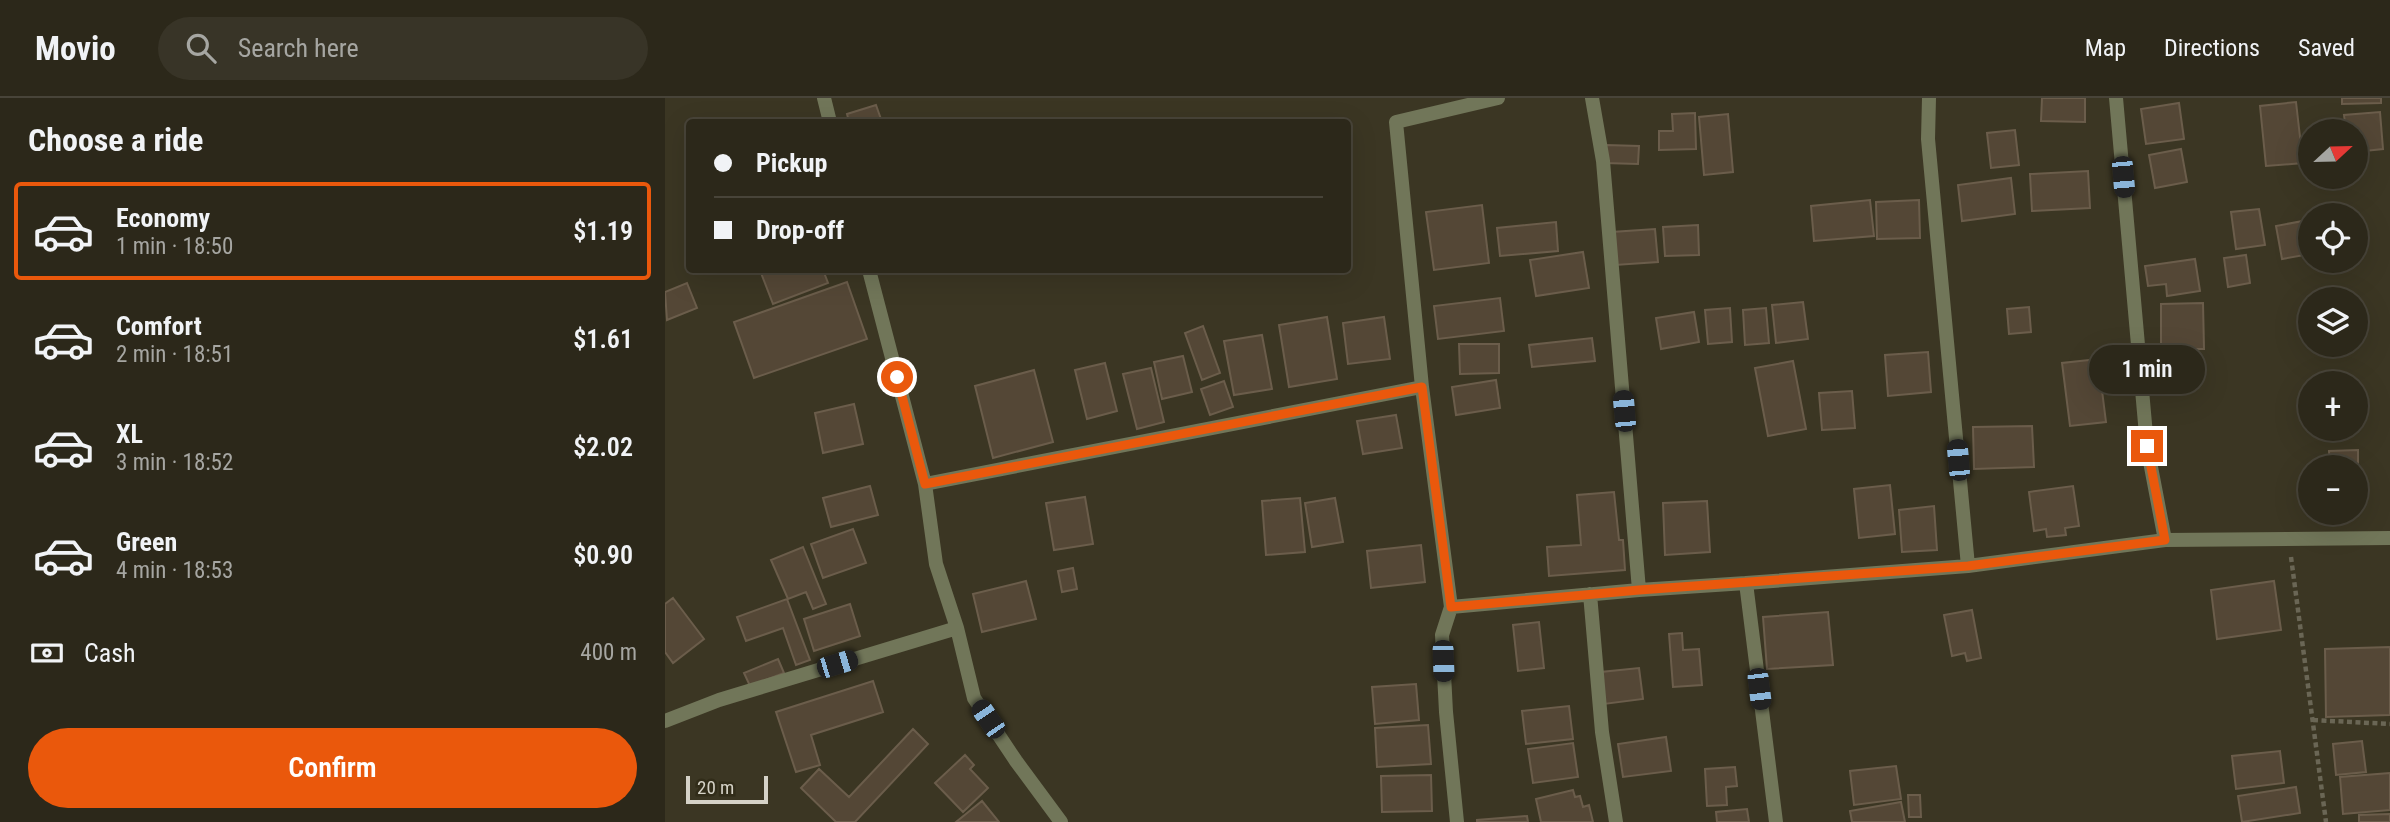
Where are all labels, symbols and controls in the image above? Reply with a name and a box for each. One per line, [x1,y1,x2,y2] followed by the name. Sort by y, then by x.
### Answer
[158,17,648,80] search box
[35,29,116,68] text: Movio
[182,29,220,67] icon: search
[238,33,359,63] text: Search here
[2085,34,2126,62] text: Map
[2164,34,2260,62] text: Directions
[2298,34,2355,62] text: Saved
[2298,119,2368,189] north arrow
[2298,119,2368,525] map controls
[28,121,203,159] text: Choose a ride
[756,148,827,178] text: Pickup
[2111,155,2136,199] car
[32,200,95,263] icon: car
[116,203,210,233] text: Economy
[2298,203,2368,273] button: locate
[756,215,844,245] text: Drop-off
[573,216,633,246] text: $1.19
[116,233,233,260] text: 1 min · 18:50
[2298,287,2368,357] button: layers
[32,308,95,371] icon: car
[116,311,202,341] text: Comfort
[573,324,633,354] text: $1.61
[116,341,233,368] text: 2 min · 18:51
[2089,344,2205,394] callout: 1 min
[2122,356,2172,383] text: 1 min
[881,361,913,393] route start
[2298,371,2368,441] button: +
[1612,389,1637,433] car
[32,416,95,479] icon: car
[116,419,143,449] text: XL
[2131,430,2163,462] route end
[573,432,633,462] text: $2.02
[1946,438,1971,482] car
[116,449,233,476] text: 3 min · 18:52
[2298,455,2368,525] button: −
[32,524,95,587] icon: car
[116,527,177,557] text: Green
[573,540,633,570] text: $0.90
[116,557,233,584] text: 4 min · 18:53
[28,634,66,672] icon: cash
[84,638,136,668] text: Cash
[580,639,637,666] text: 400 m
[1432,640,1455,682] car
[814,648,861,680] car
[1747,667,1772,711] car
[968,696,1009,742] car
[28,728,637,808] button: Confirm
[686,773,768,805] scale bar
[697,776,734,799] text: 20 m

